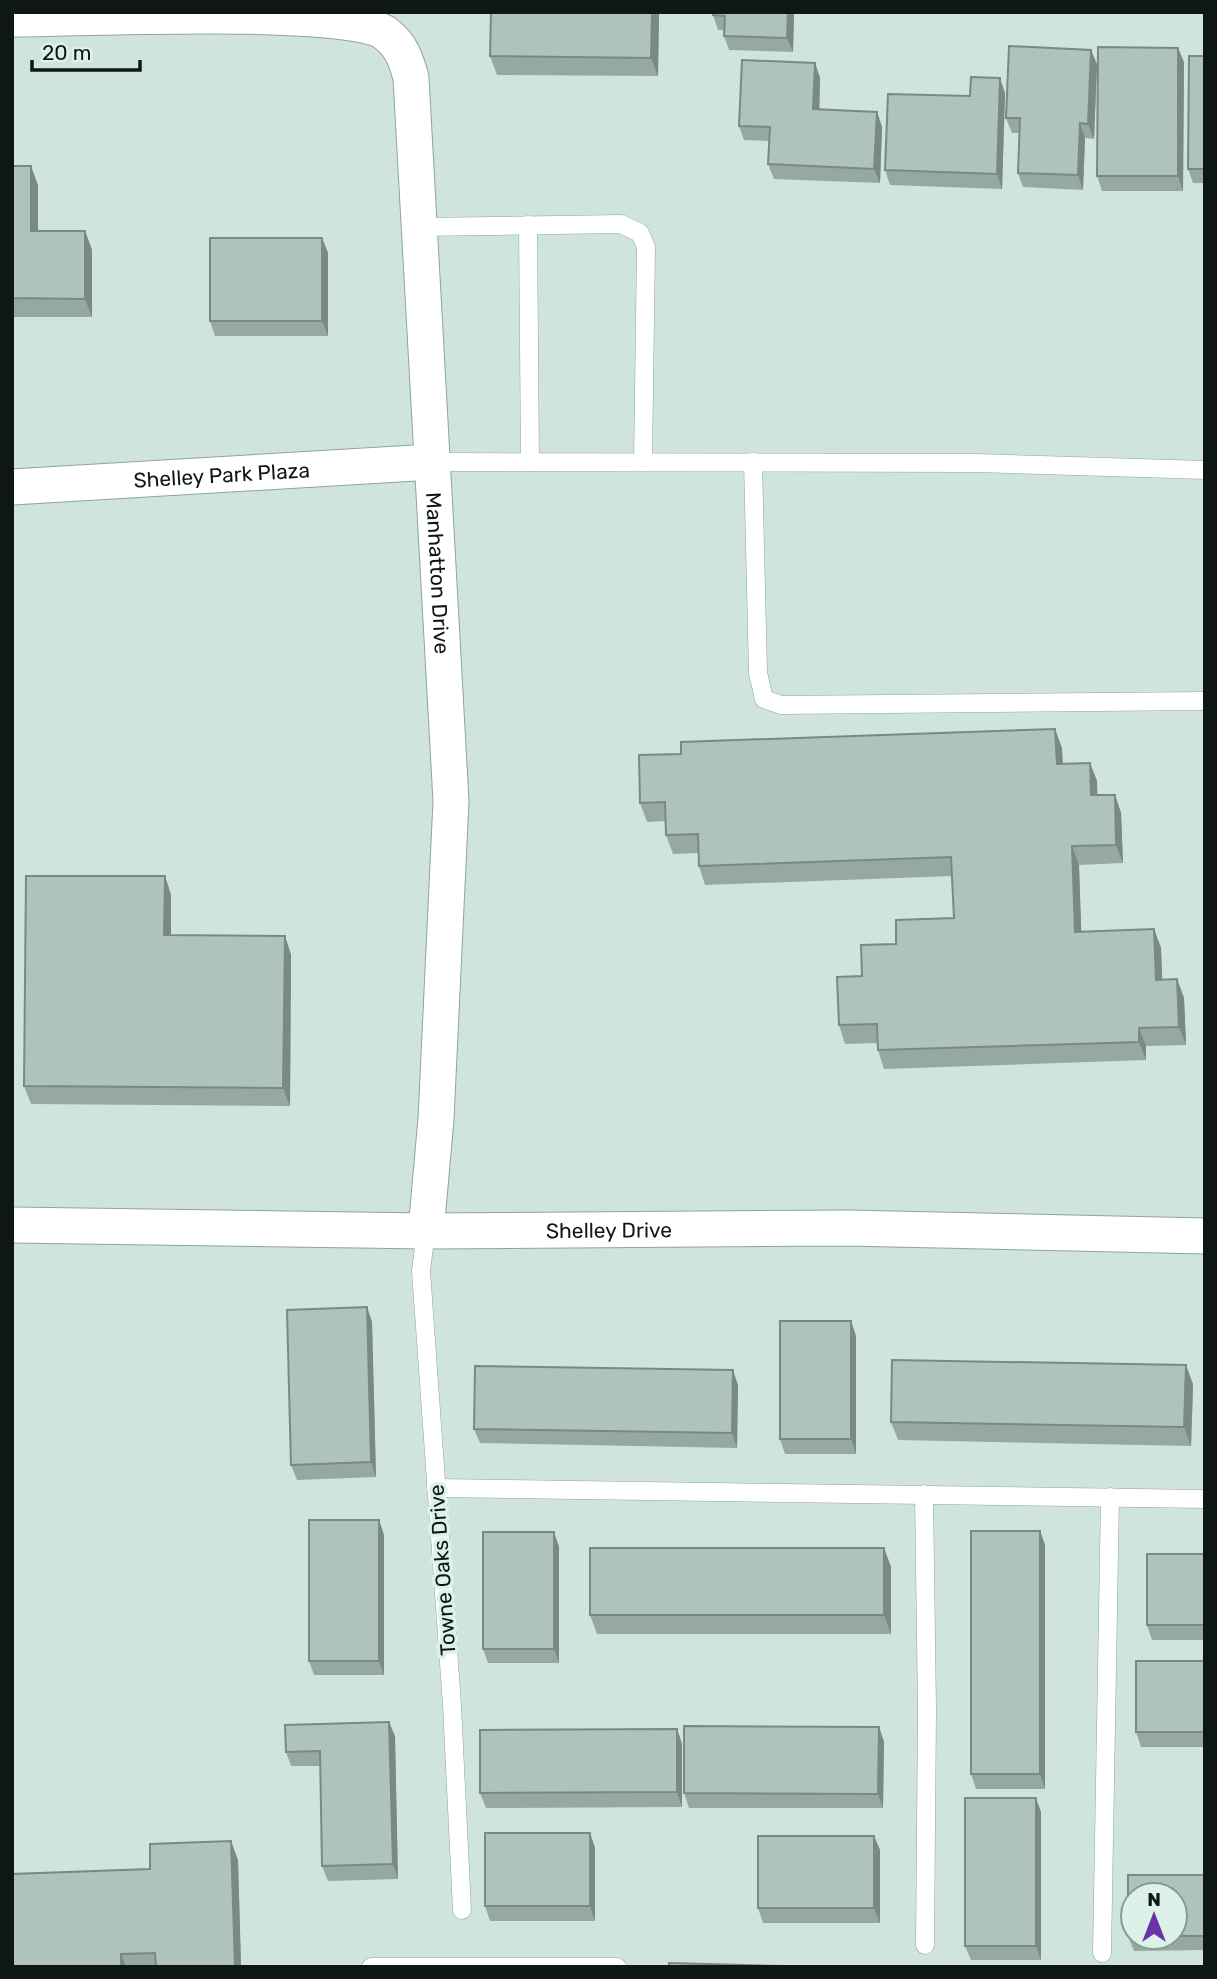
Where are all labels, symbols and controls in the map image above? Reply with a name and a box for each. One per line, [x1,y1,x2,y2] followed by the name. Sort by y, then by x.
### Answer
[32,28,140,72] scale bar
[42,40,91,65] text: 20 m
[133,457,310,492] street label: Shelley Park Plaza
[421,491,455,655] street label: Manhatton Drive
[546,1217,672,1243] street label: Shelley Drive
[424,1484,460,1656] street label: Towne Oaks Drive
[1119,1881,1189,1951] north arrow
[1147,1888,1161,1911] text: N

